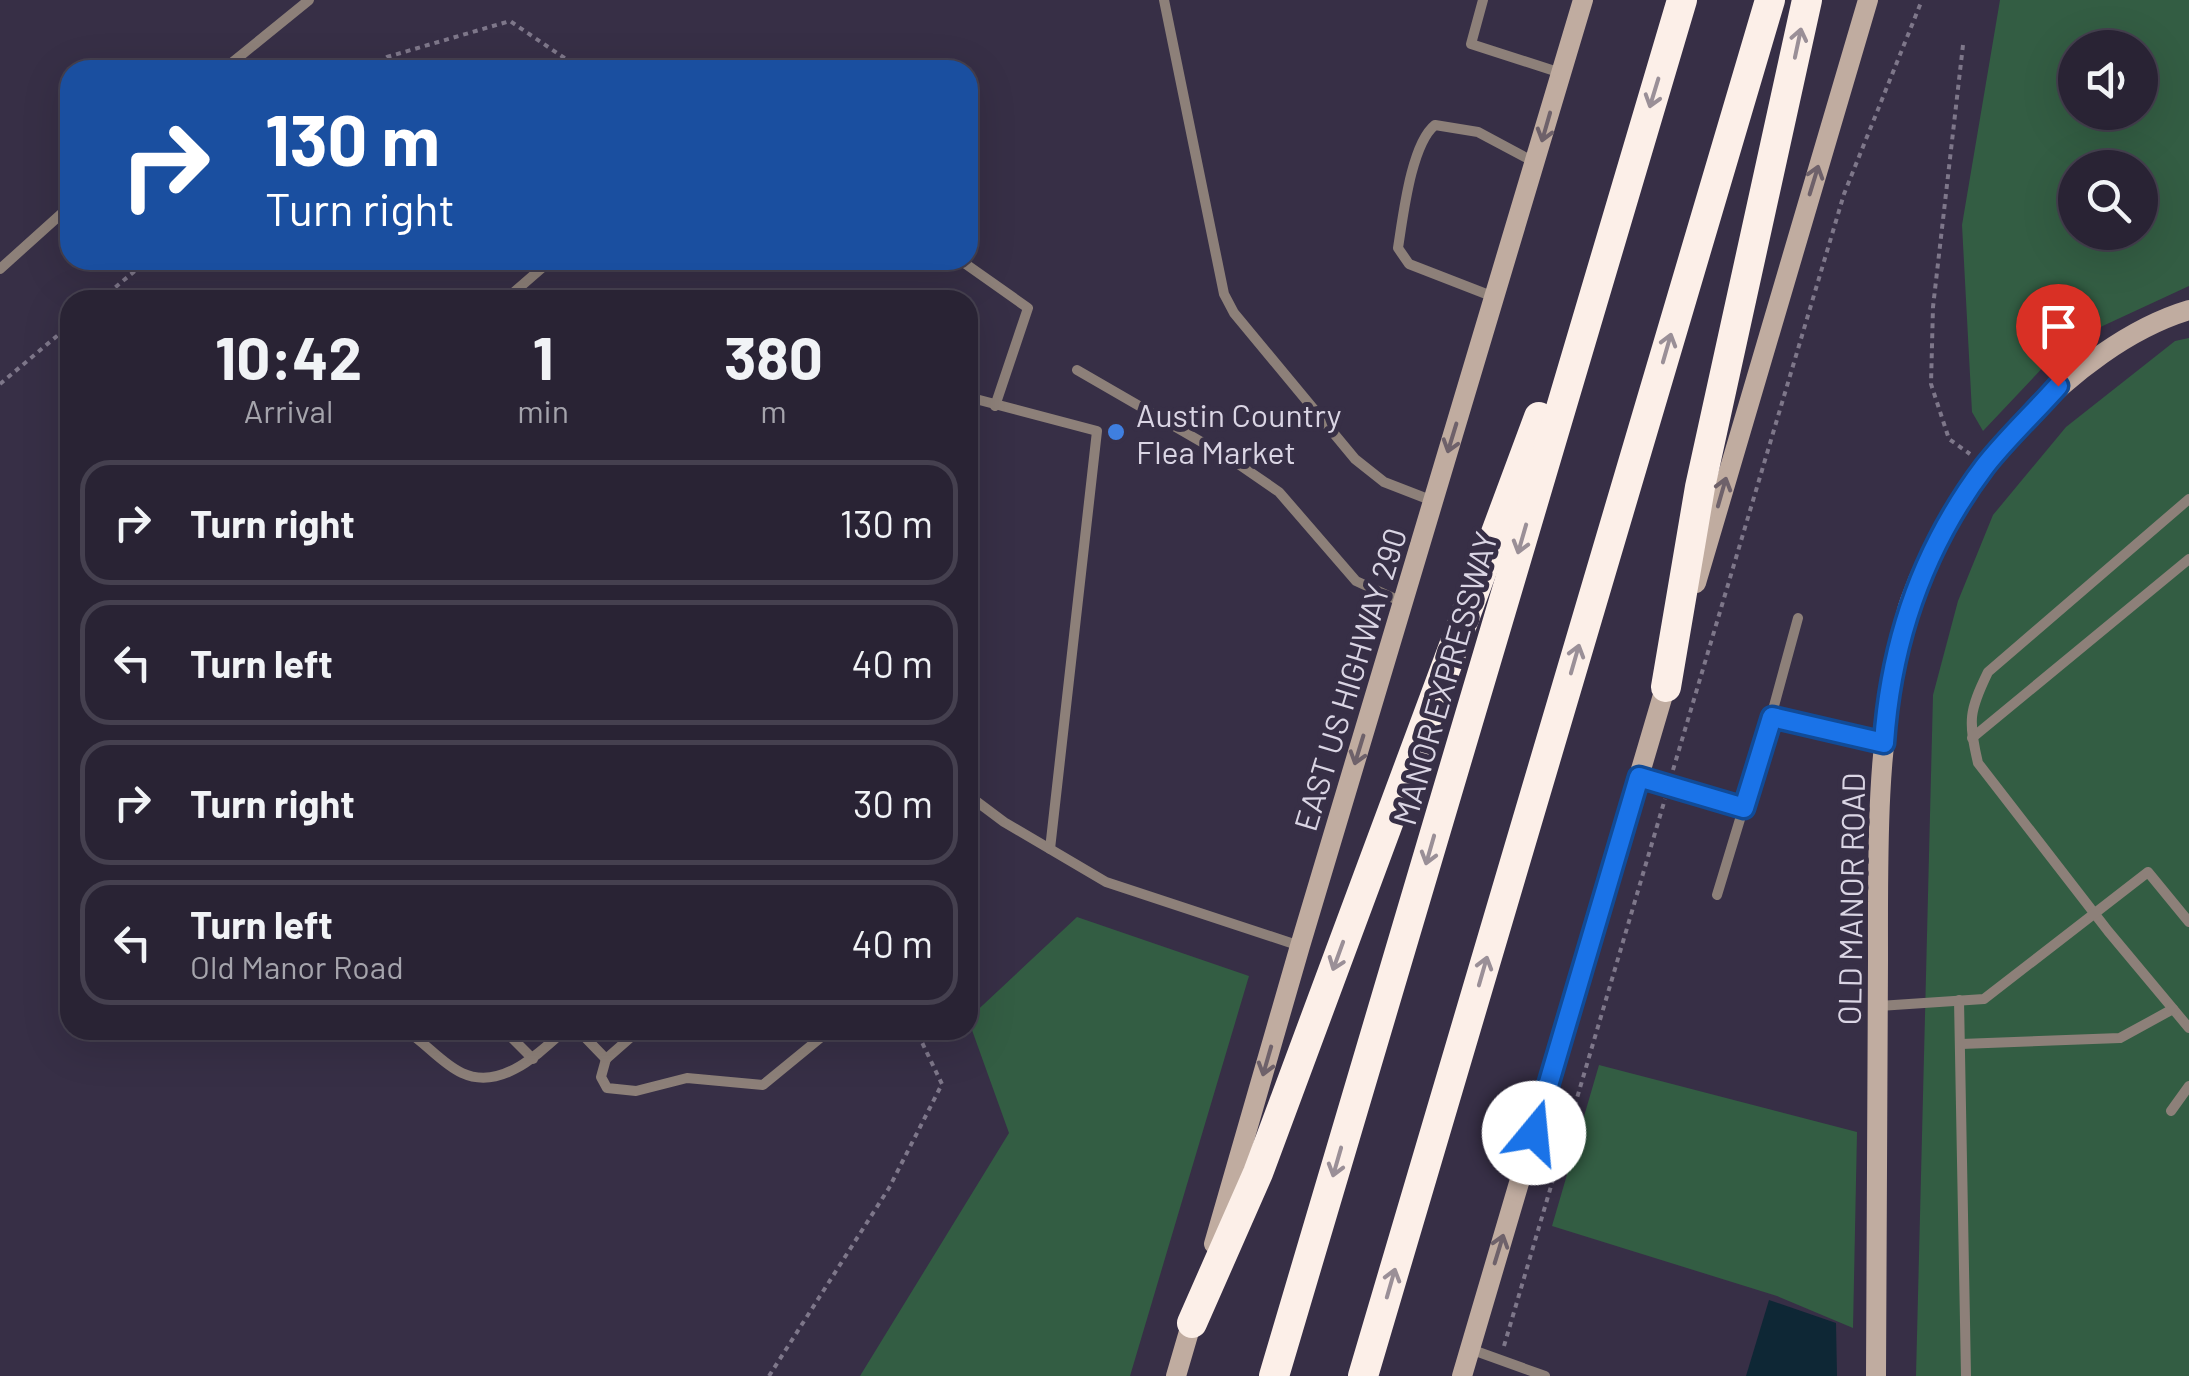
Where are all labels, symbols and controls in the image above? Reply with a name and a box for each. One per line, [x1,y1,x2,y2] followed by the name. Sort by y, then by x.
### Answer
[1789,28,1808,60] one-way arrow
[2058,30,2158,250] map controls
[2058,30,2158,130] button: sound
[1644,77,1662,109] one-way arrow
[265,96,440,180] text: 130 m
[100,100,230,230] icon: right
[1536,111,1554,142] one-way arrow
[2058,150,2158,250] button: search
[1806,165,1824,197] one-way arrow
[265,181,455,235] text: Turn right
[2016,284,2101,387] pin
[2031,299,2086,354] icon: arrive
[215,320,362,392] text: 10:42
[532,320,554,392] text: 1
[724,320,823,392] text: 380
[1659,332,1677,364] one-way arrow
[244,391,333,429] text: Arrival
[517,391,569,429] text: min
[760,391,787,429] text: m
[1136,395,1342,470] place label: Austin Country Flea Market
[1105,421,1127,443] marker: Austin Country Flea Market
[1442,422,1460,454] one-way arrow
[1714,477,1732,508] one-way arrow
[105,495,160,550] icon: right
[190,500,355,546] text: Turn right
[840,500,933,546] text: 130 m
[1285,523,1413,835] street label: EAST US HIGHWAY 290
[1512,523,1530,554] one-way arrow
[1384,527,1504,829] street label: MANOR EXPRESSWAY
[105,635,160,690] icon: left
[190,640,333,686] text: Turn left
[852,640,933,686] text: 40 m
[1567,644,1585,675] one-way arrow
[1349,733,1367,765] one-way arrow
[1829,772,1871,1026] street label: OLD MANOR ROAD
[105,775,160,830] icon: right
[190,780,355,826] text: Turn right
[853,780,933,826] text: 30 m
[1420,834,1438,866] one-way arrow
[190,901,333,947] text: Turn left
[105,915,160,970] icon: left
[852,920,933,966] text: 40 m
[1328,939,1346,970] one-way arrow
[190,947,404,985] text: Old Manor Road
[1475,956,1493,987] one-way arrow
[1256,1045,1275,1076] one-way arrow
[1482,1081,1586,1185] position arrow
[1327,1146,1345,1177] one-way arrow
[1491,1234,1509,1265] one-way arrow
[1383,1267,1401,1299] one-way arrow

